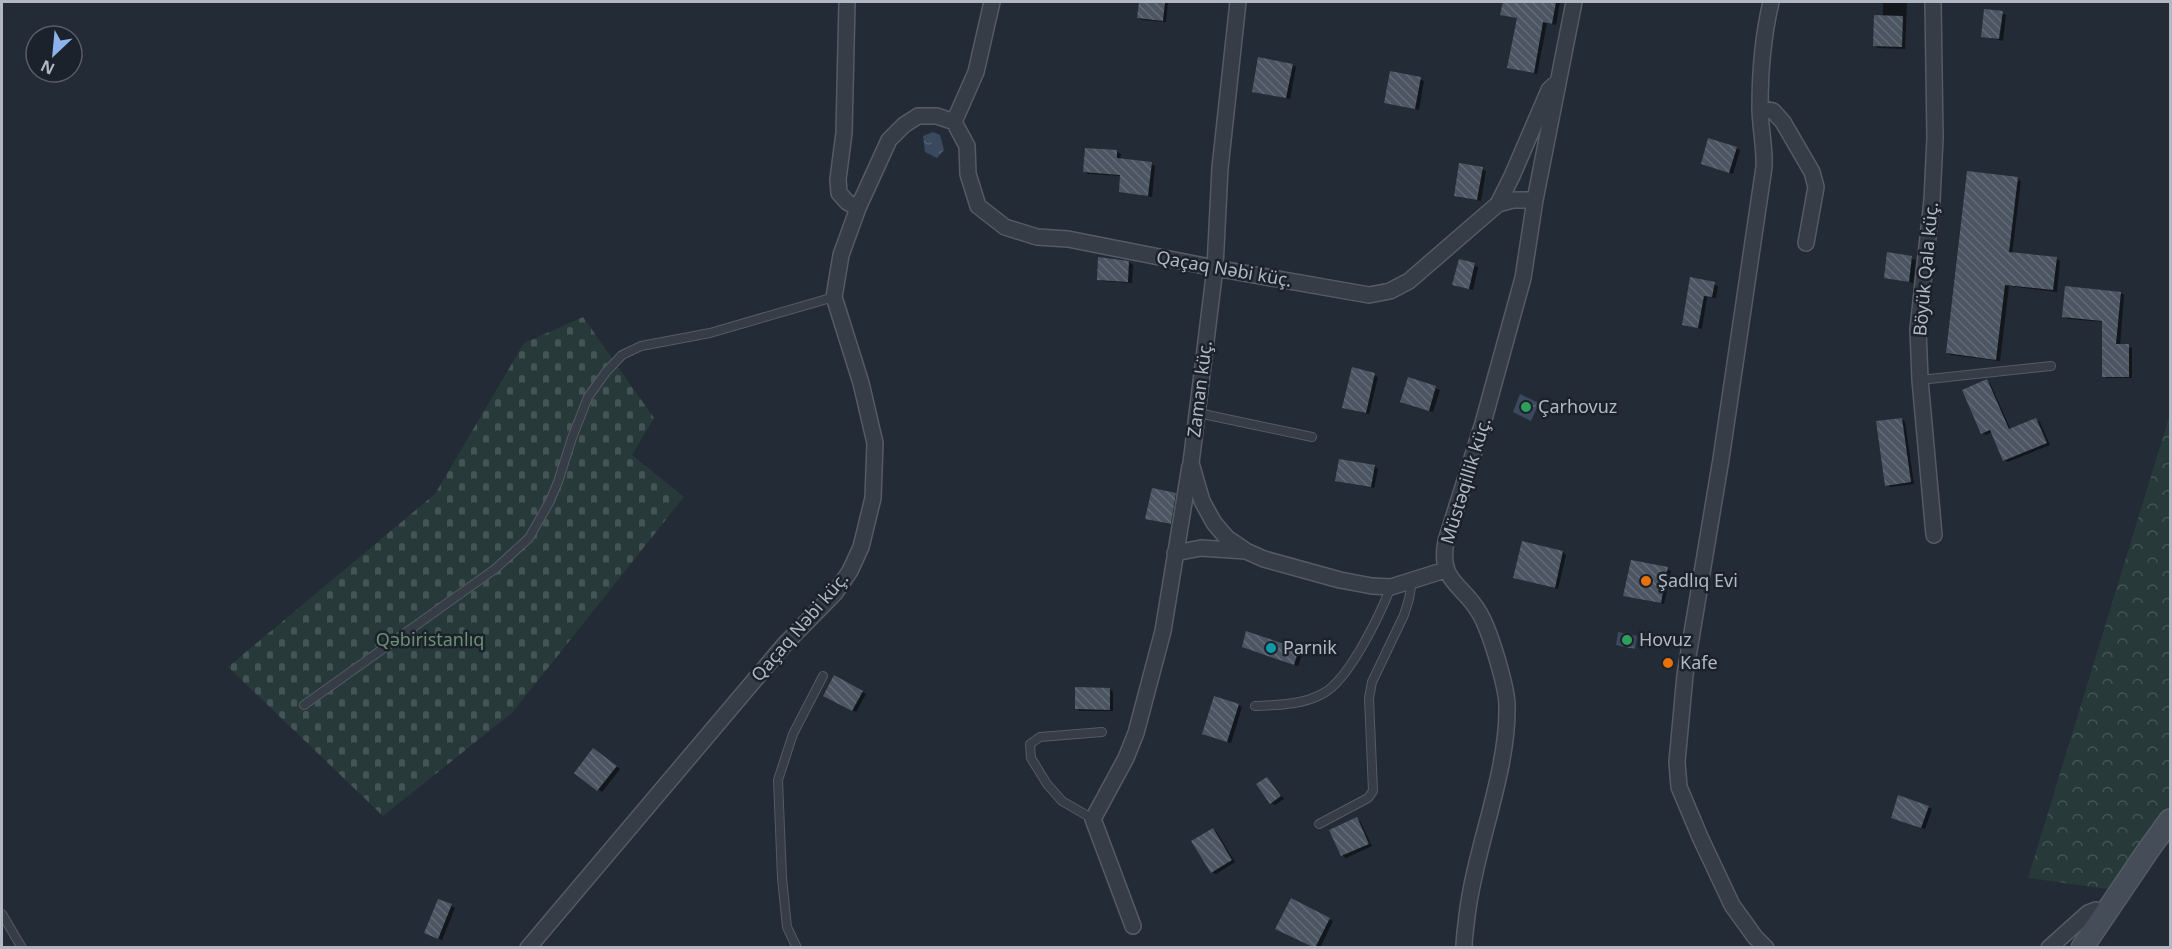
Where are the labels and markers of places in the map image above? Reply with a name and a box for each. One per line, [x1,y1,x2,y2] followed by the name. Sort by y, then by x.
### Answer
[1538,394,1617,418] place label: Çarhovuz
[1519,400,1533,414] marker: Çarhovuz
[1658,568,1738,592] place label: Şadlıq Evi
[1639,574,1653,588] marker: Şadlıq Evi
[1639,627,1692,651] place label: Hovuz
[1620,633,1634,647] marker: Hovuz
[1283,635,1337,659] place label: Parnik
[1264,641,1278,655] marker: Parnik
[1680,650,1718,674] place label: Kafe
[1661,656,1675,670] marker: Kafe

